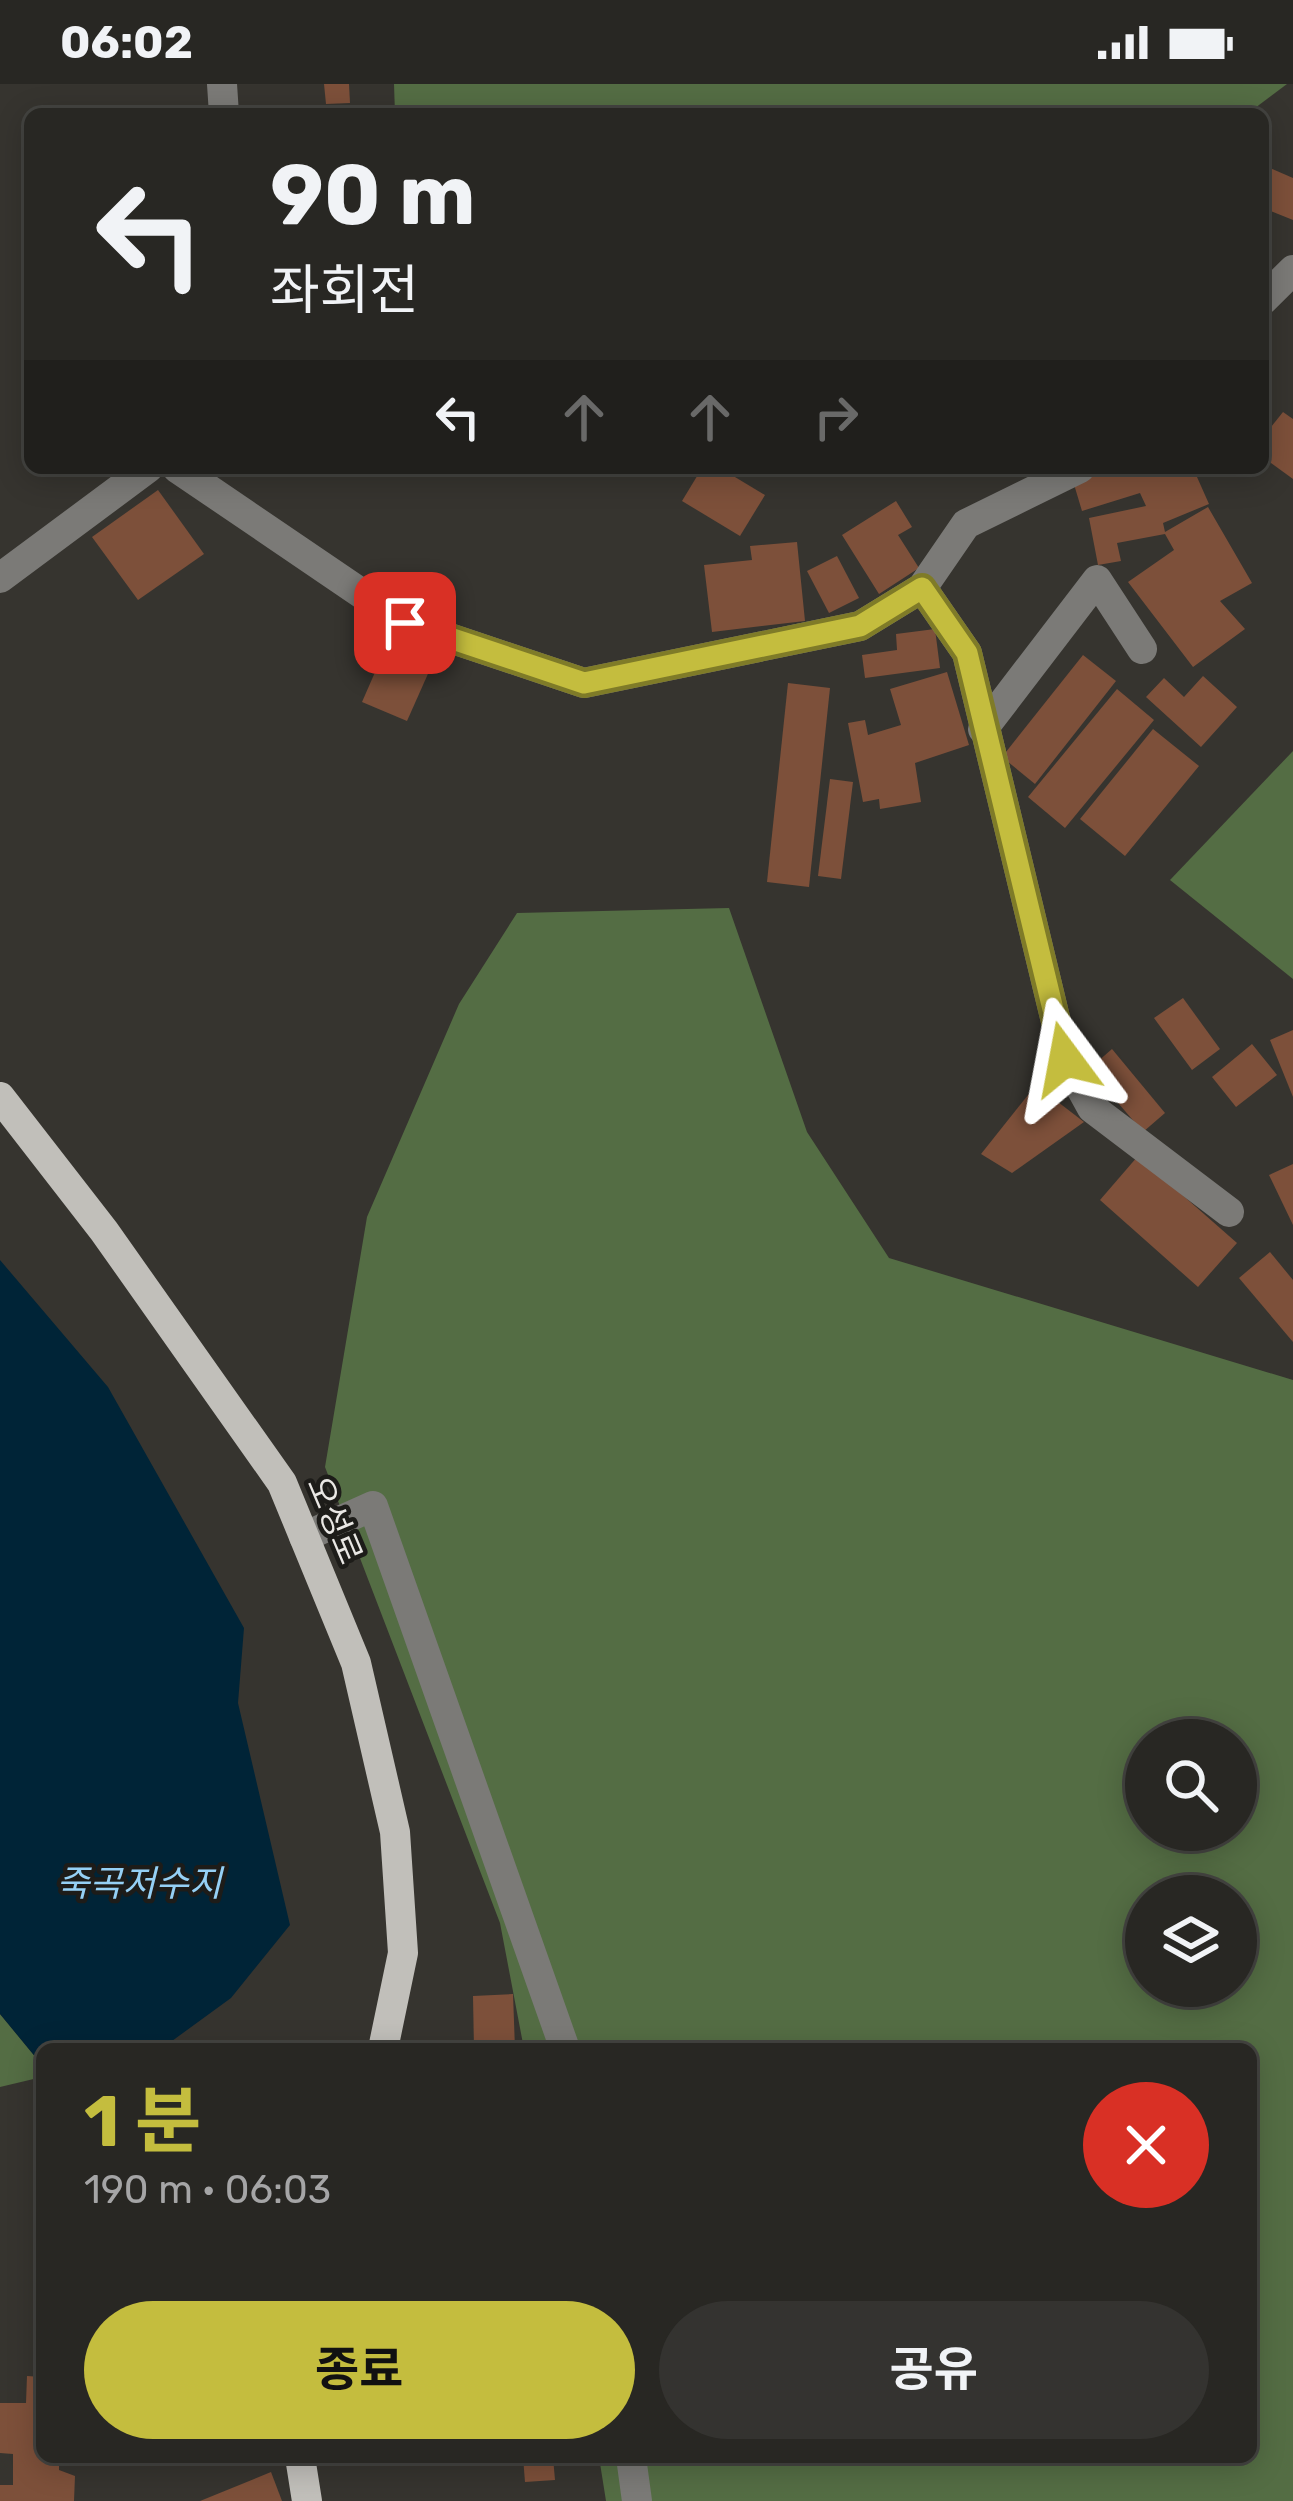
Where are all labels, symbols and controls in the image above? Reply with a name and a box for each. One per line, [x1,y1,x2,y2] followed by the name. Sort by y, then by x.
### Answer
[60,16,193,69] text: 06:02
[270,145,476,245] text: 90 m
[72,156,228,312] icon: left
[270,259,419,323] text: 좌회전
[425,384,491,450] icon: left
[551,384,617,450] icon: ahead
[677,384,743,450] icon: ahead
[803,384,869,450] icon: right
[354,572,456,674] pin
[372,590,438,656] icon: arrive
[1002,996,1128,1122] position arrow
[299,1470,371,1570] street label: 오성로
[1125,1719,1257,2007] map controls
[1125,1719,1257,1851] button: search
[56,1862,225,1905] water label: 죽곡저수지
[1125,1875,1257,2007] button: layers
[84,2079,201,2164] text: 1 분
[1083,2082,1209,2208] button: close
[84,2167,331,2213] text: 190 m · 06:03
[84,2301,635,2439] button: 종료
[659,2301,1209,2439] button: 공유

